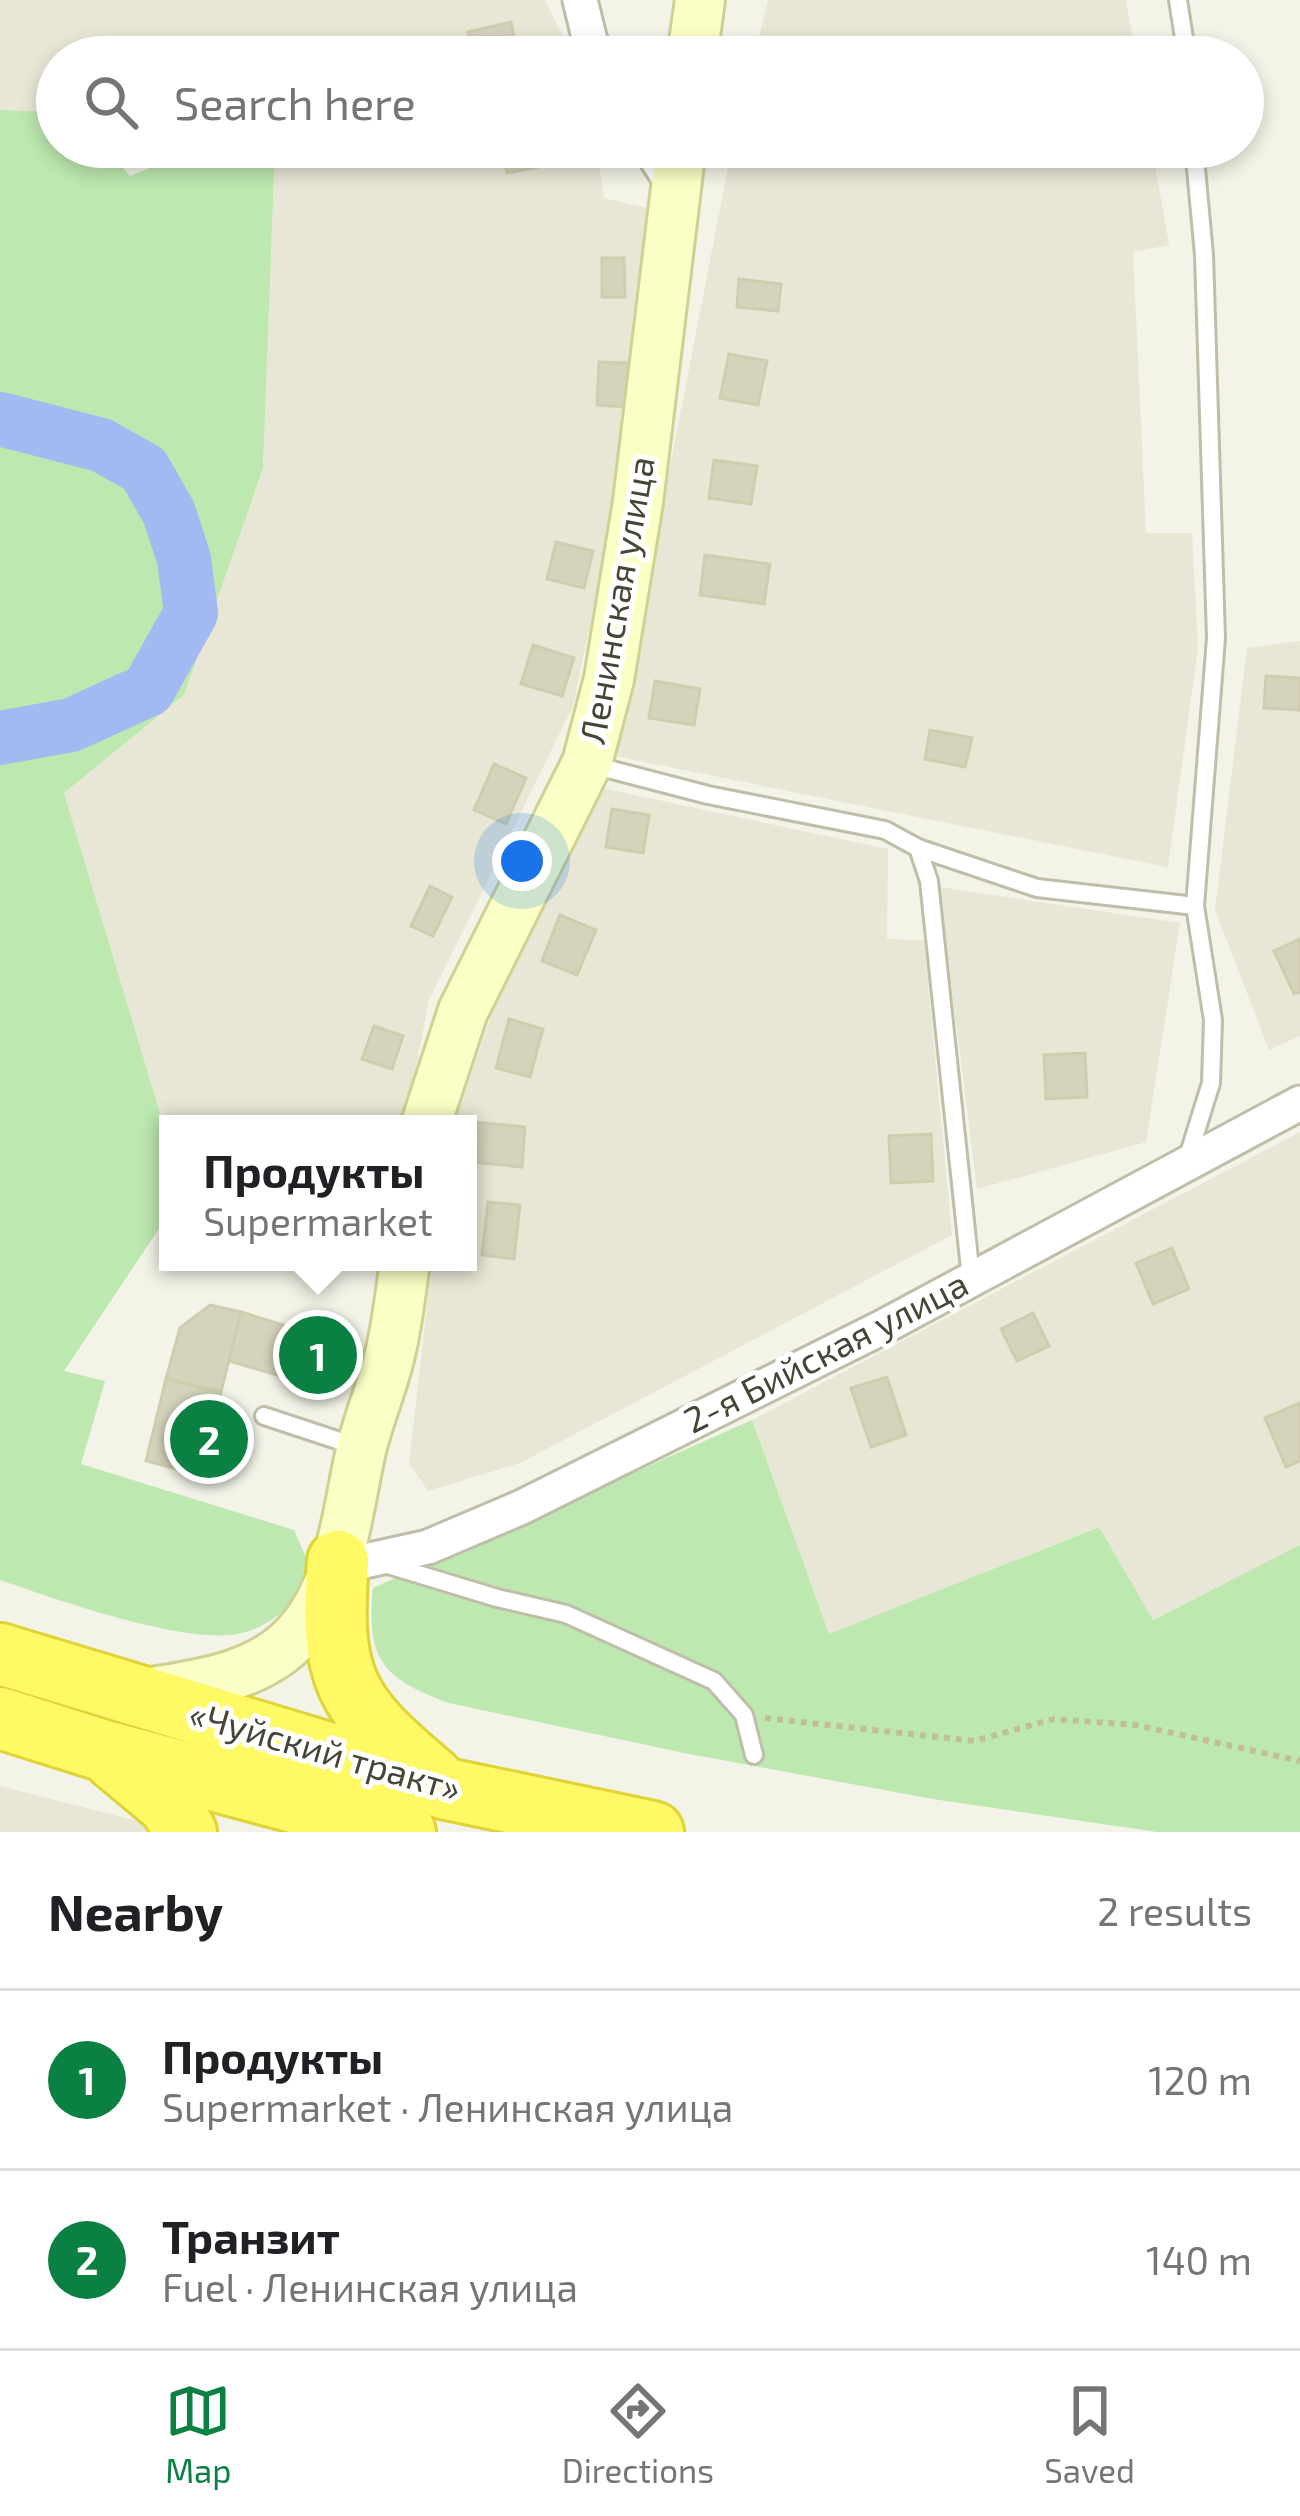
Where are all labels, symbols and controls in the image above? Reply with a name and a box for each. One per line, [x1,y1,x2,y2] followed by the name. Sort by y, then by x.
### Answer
[36,36,1264,168] search box
[78,69,144,135] icon: search
[174,75,416,129] text: Search here
[569,453,663,747] street label: Ленинская улица
[492,831,552,891] your location
[159,1115,477,1271] popup
[203,1143,424,1197] text: Продукты
[203,1197,433,1244] text: Supermarket
[676,1260,975,1442] street label: 2-я Бийская улица
[279,1310,357,1400] pin: 1
[170,1394,248,1484] pin: 2
[184,1690,466,1810] street label: «Чуйский тракт»
[48,1880,223,1941] text: Nearby
[1097,1887,1252,1934] text: 2 results
[162,2029,383,2083] text: Продукты
[79,2056,95,2103] text: 1
[1148,2056,1252,2103] text: 120 m
[162,2083,733,2130] text: Supermarket · Ленинская улица
[162,2209,340,2263] text: Транзит
[76,2236,98,2283] text: 2
[1146,2236,1252,2283] text: 140 m
[162,2263,578,2310] text: Fuel · Ленинская улица
[165,2378,231,2490] tab: Map
[562,2378,714,2490] tab: Directions
[1044,2378,1135,2490] tab: Saved

